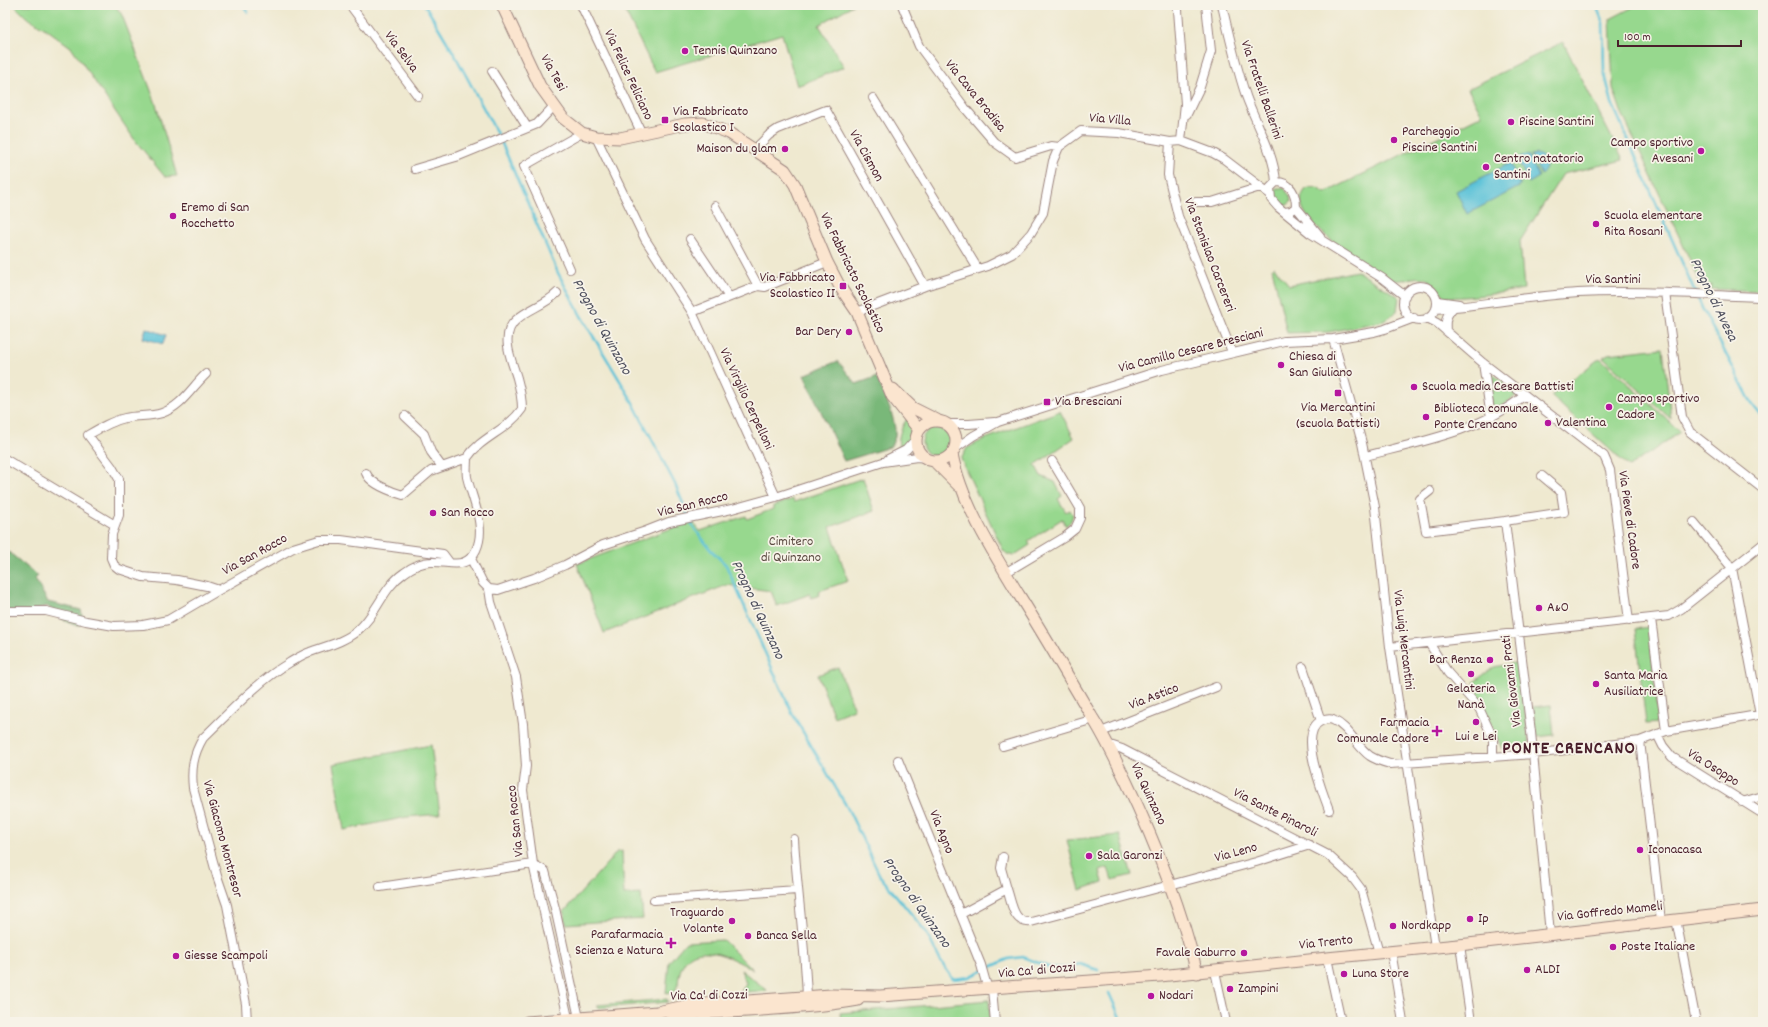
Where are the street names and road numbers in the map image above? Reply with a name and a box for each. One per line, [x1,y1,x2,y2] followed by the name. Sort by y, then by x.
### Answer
[598,26,658,124] street label: Via Felice Feliciano
[379,27,423,77] street label: Via Selva
[1235,38,1287,143] street label: Via Fratelli Ballerini
[535,51,571,95] street label: Via Tesi
[939,55,1011,137] street label: Via Cava Bradisa
[1088,108,1132,132] street label: Via Villa
[843,126,889,186] street label: Via Cismon
[1178,195,1240,315] street label: Via Stanislao Carcereri
[814,209,890,337] street label: Via Fabbricato Scolastico
[1585,270,1641,290] street label: Via Santini
[1116,323,1266,379] street label: Via Camillo Cesare Bresciani
[714,345,779,454] street label: Via Virgilio Cerpelloni
[1612,469,1646,571] street label: Via Pieve di Cadore
[656,487,730,523] street label: Via San Rocco
[219,529,291,581] street label: Via San Rocco
[1387,589,1419,691] street label: Via Luigi Mercantini
[1496,634,1528,728] street label: Via Giovanni Prati
[1126,678,1182,716] street label: Via Astico
[1683,744,1743,792] street label: Via Osoppo
[1125,759,1171,829] street label: Via Quinzano
[197,778,248,901] street label: Via Giacomo Montresor
[1229,783,1321,843] street label: Via Sante Pinaroli
[502,784,530,858] street label: Via San Rocco
[923,807,959,857] street label: Via Agno
[1212,838,1260,868] street label: Via Leno
[1556,896,1664,927] street label: Via Goffredo Mameli
[1298,930,1354,956] street label: Via Trento
[998,958,1077,984] street label: Via Ca' di Cozzi
[670,985,748,1007] street label: Via Ca' di Cozzi

